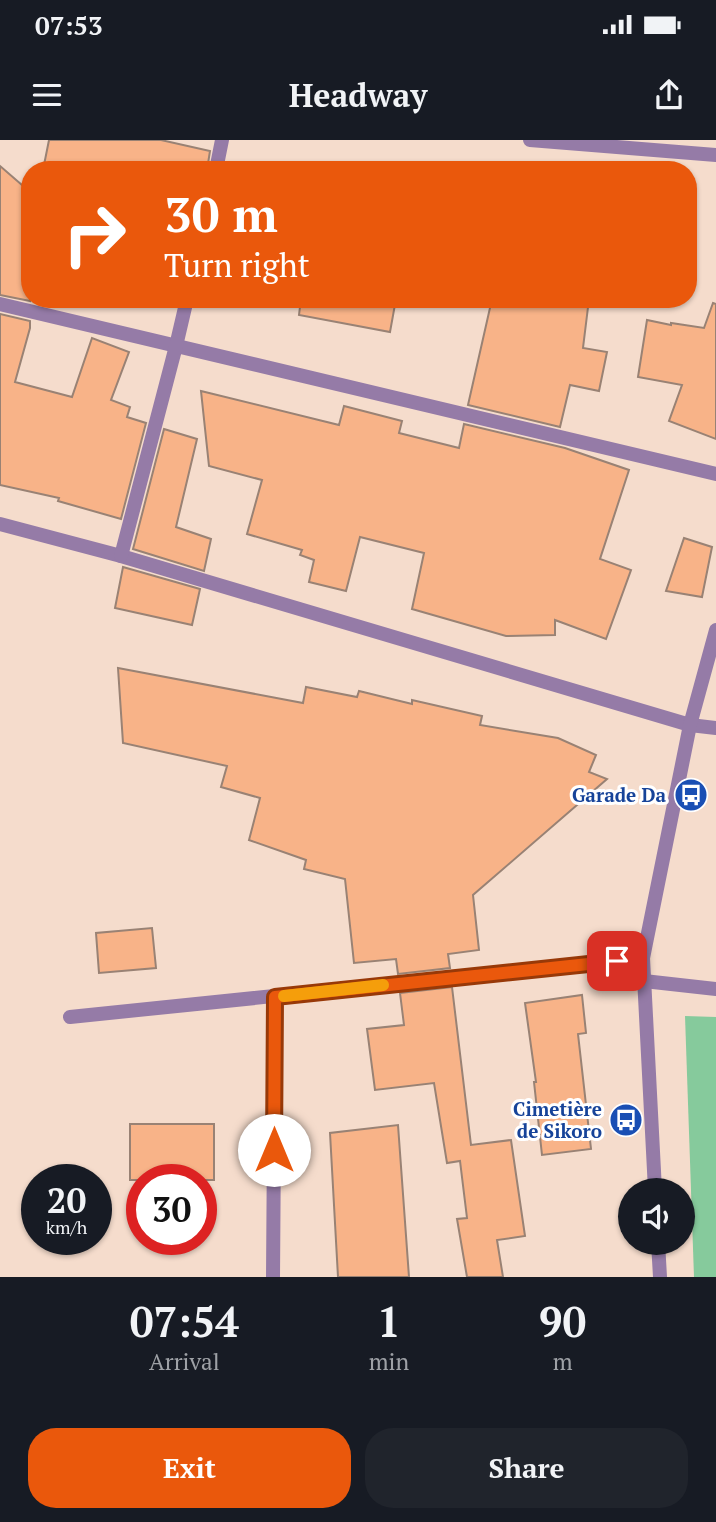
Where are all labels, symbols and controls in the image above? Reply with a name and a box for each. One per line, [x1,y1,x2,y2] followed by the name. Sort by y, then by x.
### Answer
[35,8,103,42] text: 07:53
[289,74,427,116] text: Headway
[28,76,66,114] icon: menu
[650,76,688,114] icon: share
[164,181,278,246] text: 30 m
[49,189,140,280] icon: right
[164,244,310,286] text: Turn right
[672,776,710,814] bus stop icon: Garade Da
[572,782,666,807] place label: Garade Da
[587,931,647,991] pin
[598,942,636,980] icon: arrive
[513,1096,602,1143] place label: Cimetière de Sikoro
[607,1101,645,1139] bus stop icon: Cimetière de Sikoro
[237,1113,311,1187] position arrow
[126,1164,217,1255] speed limit sign: 30
[47,1177,86,1223] text: 20
[618,1178,695,1255] map controls
[618,1178,695,1255] button: sound
[46,1215,87,1239] text: km/h
[130,1293,239,1349] text: 07:54
[377,1293,401,1349] text: 1
[539,1293,586,1349] text: 90
[149,1346,220,1377] text: Arrival
[369,1346,409,1377] text: min
[553,1346,572,1377] text: m
[28,1428,351,1508] button: Exit
[365,1428,688,1508] button: Share

